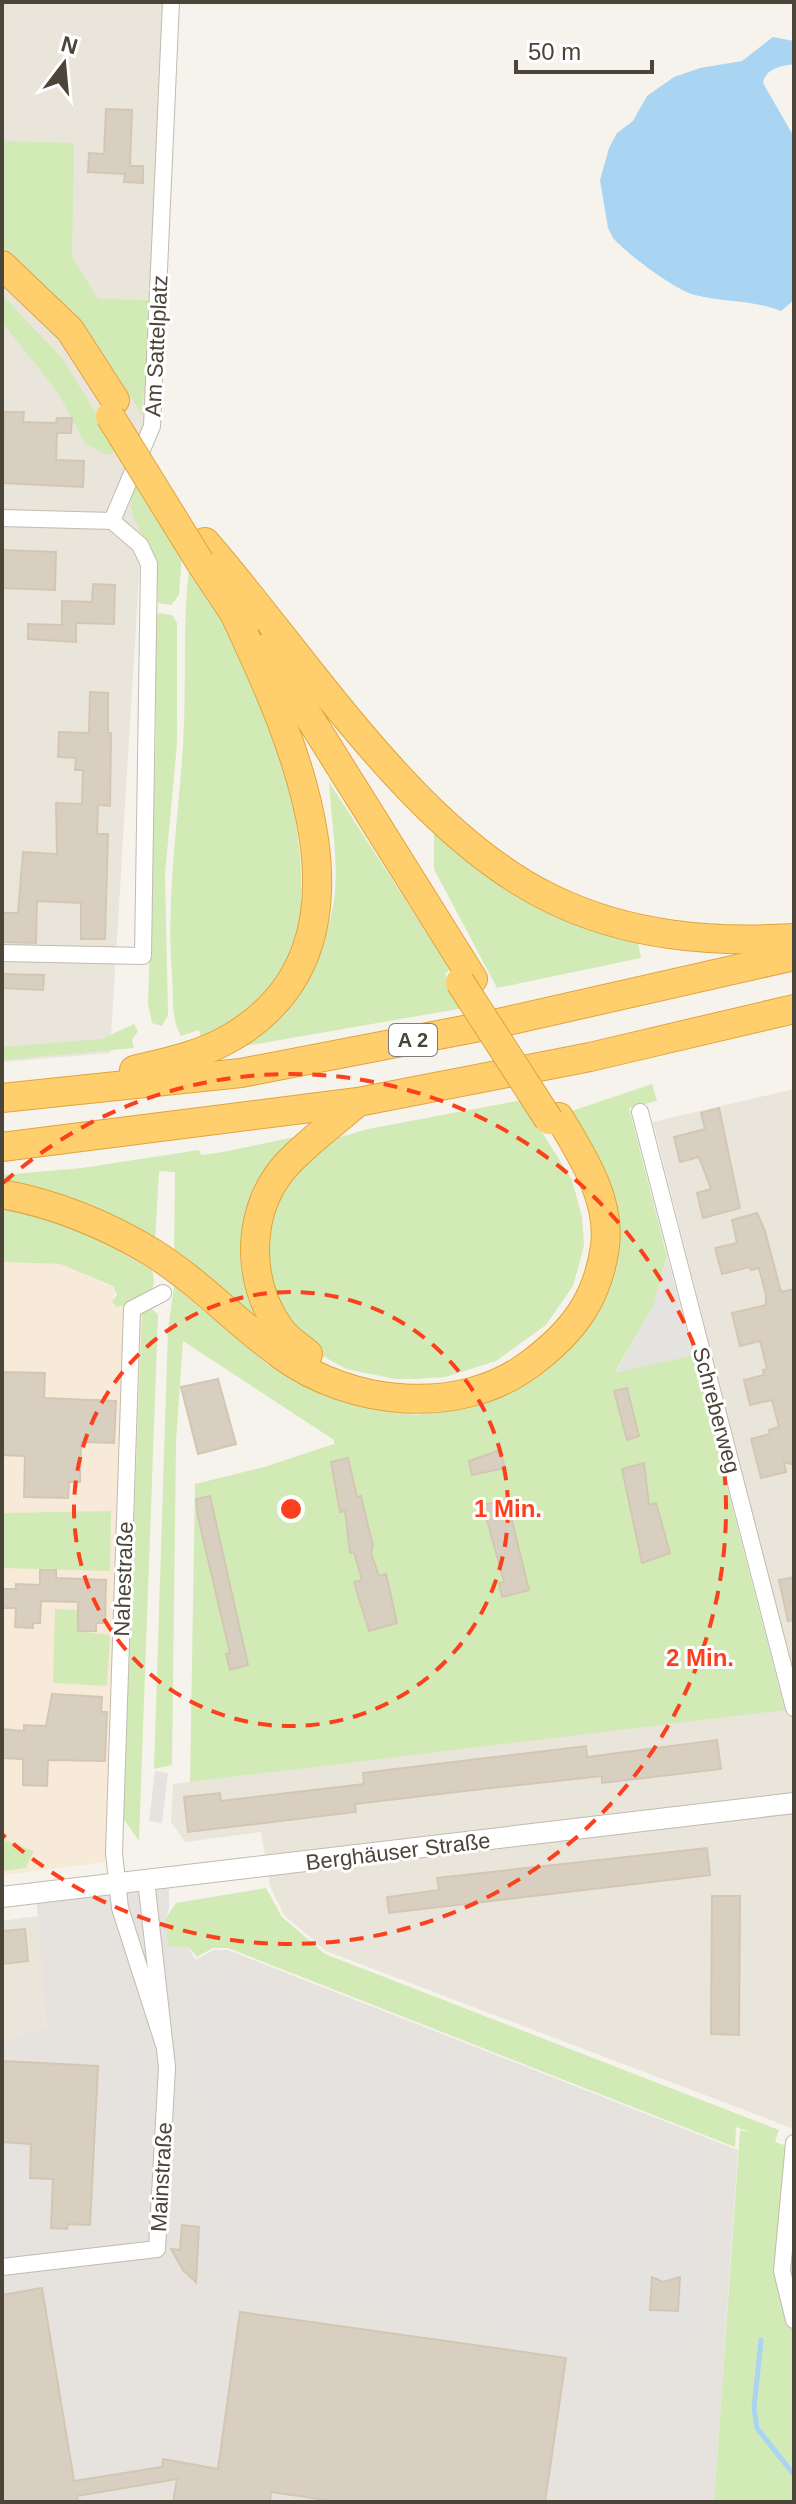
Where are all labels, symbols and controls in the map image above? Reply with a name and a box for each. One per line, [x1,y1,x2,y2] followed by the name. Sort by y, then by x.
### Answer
[24,24,104,104] north arrow
[516,24,652,74] scale bar
[58,31,80,59] text: N
[528,38,581,65] text: 50 m
[140,275,173,418] street label: Am Sattelplatz
[389,1024,437,1056] road number: A 2
[688,1344,745,1476] street label: Schreberweg
[277,1495,305,1523] centre of rings
[474,1495,542,1522] text: 1 Min.
[109,1521,138,1637] street label: Nahestraße
[666,1644,734,1671] text: 2 Min.
[304,1828,492,1875] street label: Berghäuser Straße
[146,2121,177,2233] street label: Mainstraße

